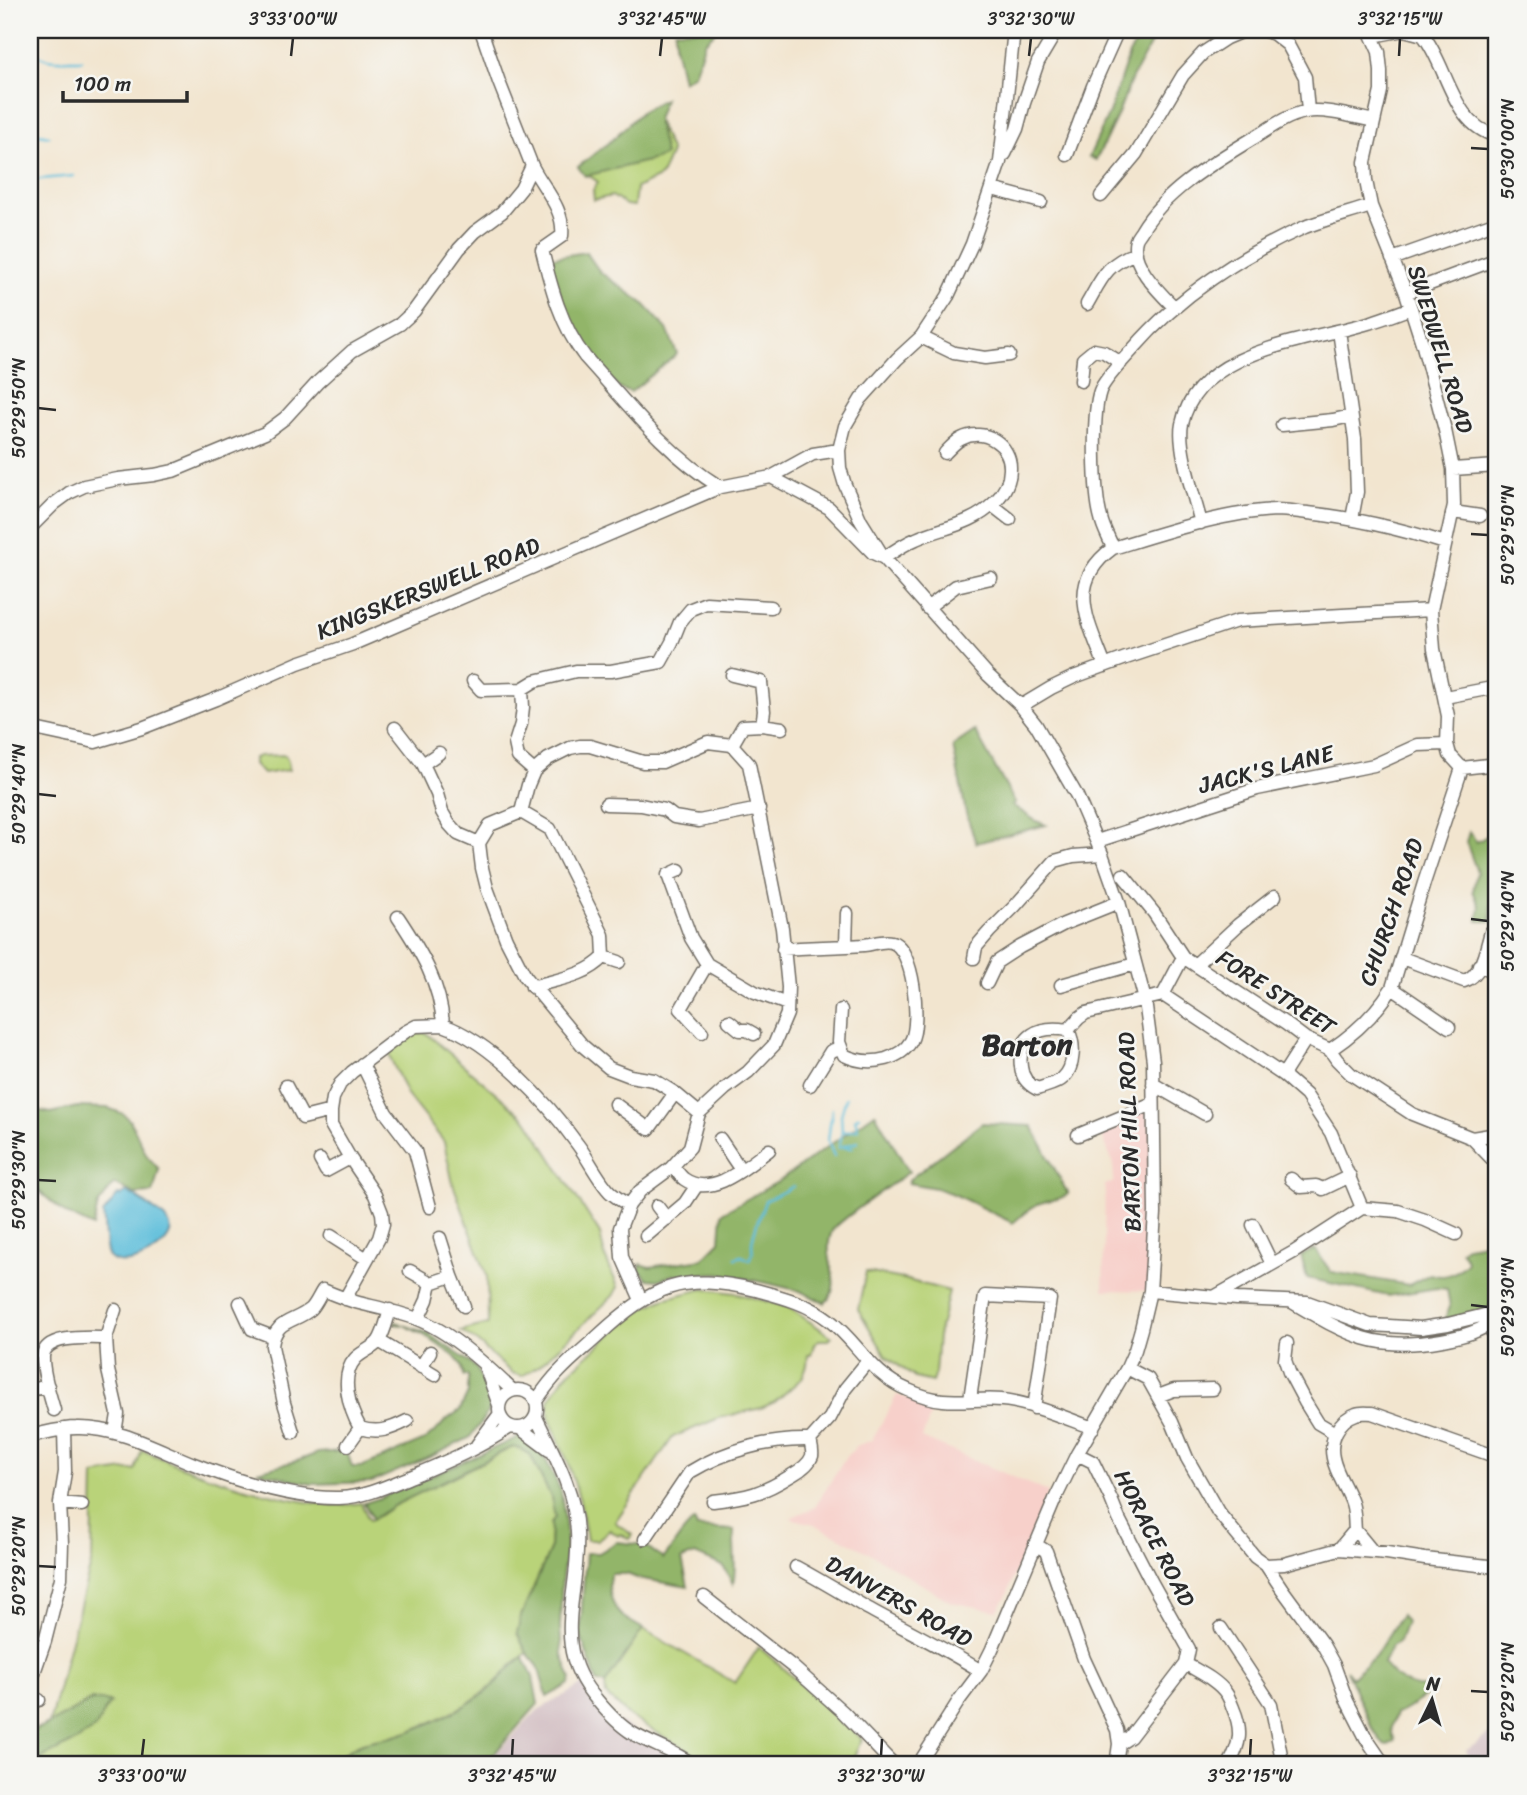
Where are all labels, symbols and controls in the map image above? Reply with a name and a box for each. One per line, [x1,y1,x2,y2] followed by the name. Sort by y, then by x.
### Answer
[249,3,338,35] text: 3°33'00"W
[618,3,707,35] text: 3°32'45"W
[987,3,1076,35] text: 3°32'30"W
[1358,3,1443,35] text: 3°32'15"W
[63,60,187,104] scale bar
[74,65,131,103] text: 100 m
[1492,98,1524,199] text: 50°30'00"N
[1395,260,1486,439] street label: SWEDWELL ROAD
[3,357,35,458] text: 50°29'50"N
[1492,484,1524,585] text: 50°29'50"N
[310,525,547,652] street label: KINGSKERSWELL ROAD
[1193,733,1339,806] street label: JACK'S LANE
[3,743,35,844] text: 50°29'40"N
[1347,833,1436,991] street label: CHURCH ROAD
[1492,870,1524,971] text: 50°29'40"N
[1207,938,1345,1048] street label: FORE STREET
[982,1018,1073,1072] district label: Barton
[1106,1031,1153,1233] street label: BARTON HILL ROAD
[3,1130,35,1230] text: 50°29'30"N
[1492,1257,1524,1357] text: 50°29'30"N
[1102,1462,1207,1615] street label: HORACE ROAD
[3,1516,35,1616] text: 50°29'20"N
[817,1544,980,1659] street label: DANVERS ROAD
[1492,1642,1524,1742] text: 50°29'20"N
[1398,1666,1468,1736] north arrow
[1424,1666,1442,1701] text: N
[98,1760,187,1792] text: 3°33'00"W
[468,1760,557,1792] text: 3°32'45"W
[837,1760,926,1792] text: 3°32'30"W
[1208,1760,1293,1792] text: 3°32'15"W

